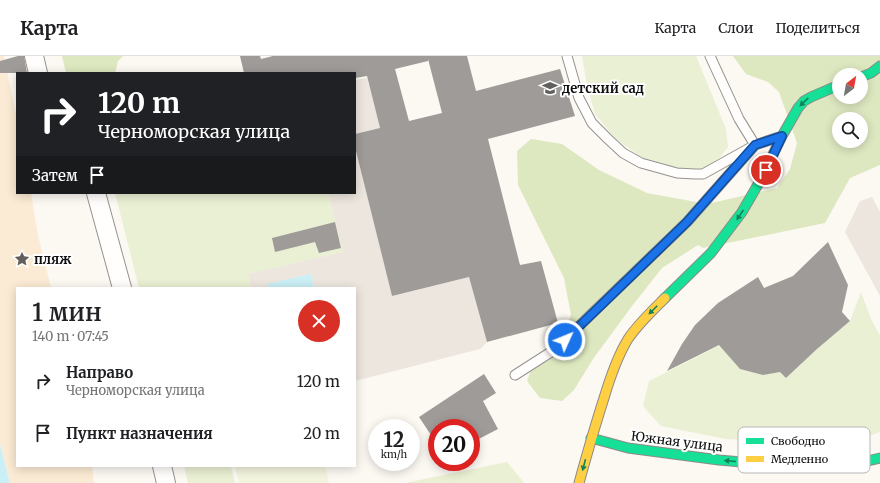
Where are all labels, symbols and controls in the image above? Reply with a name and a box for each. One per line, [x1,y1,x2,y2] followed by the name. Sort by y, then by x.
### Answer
[20,16,78,40] text: Карта
[654,19,696,37] text: Карта
[718,19,753,37] text: Слои
[775,19,860,37] text: Поделиться
[832,68,868,104] north arrow
[832,68,868,148] map controls
[541,79,559,97] school or university icon: детский сад
[561,80,644,97] place label: детский сад
[98,85,180,121] text: 120 m
[32,88,84,140] icon: right
[799,98,809,107] one-way arrow
[832,112,868,148] button: search
[98,120,290,143] text: Черноморская улица
[749,153,783,187] pin
[755,159,777,181] icon: arrive
[86,164,108,186] icon: arrive
[32,166,78,185] text: Затем
[736,209,744,220] one-way arrow
[13,250,31,268] place icon: пляж
[34,251,72,268] place label: пляж
[32,297,102,328] text: 1 мин
[298,300,340,342] button: close
[648,305,658,315] one-way arrow
[544,319,586,361] position arrow
[32,328,109,345] text: 140 m · 07:45
[66,363,133,382] text: Направо
[32,370,54,392] icon: right
[297,372,340,391] text: 120 m
[66,382,205,399] text: Черноморская улица
[428,419,480,471] speed limit sign: 20
[32,422,54,444] icon: arrive
[66,424,213,443] text: Пункт назначения
[303,424,340,443] text: 20 m
[384,427,404,452] text: 12
[630,427,724,456] street label: Южная улица
[738,427,870,473] legend
[771,434,826,448] text: Свободно
[381,448,407,461] text: km/h
[771,452,829,466] text: Медленно
[724,457,736,464] one-way arrow
[581,459,587,471] one-way arrow

